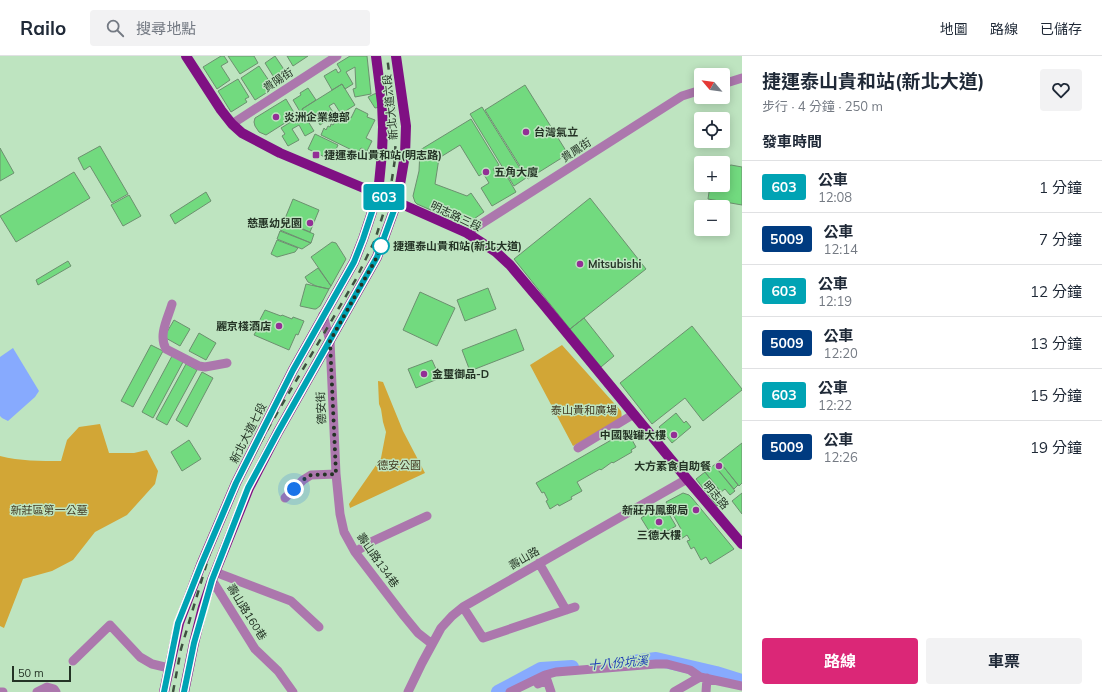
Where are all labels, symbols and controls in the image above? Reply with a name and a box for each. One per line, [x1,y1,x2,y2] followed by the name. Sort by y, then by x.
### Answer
[90,10,370,46] search box
[20,16,66,40] text: Railo
[104,17,126,39] icon: search
[136,19,196,38] text: 搜尋地點
[940,20,968,38] text: 地圖
[990,20,1018,38] text: 路線
[1040,20,1082,38] text: 已儲存
[260,65,296,95] street label: 貴陽街
[694,68,730,104] north arrow
[694,68,730,236] map controls
[762,69,985,93] text: 捷運泰山貴和站(新北大道)
[1040,69,1082,111] button: heart
[380,73,400,141] street label: 新北大道六段
[762,98,883,114] text: 步行 · 4 分鐘 · 250 m
[284,110,350,124] place label: 炎洲企業總部
[271,112,281,122] marker: 炎洲企業總部
[694,112,730,148] button: locate
[534,125,578,139] place label: 台灣氣立
[521,127,531,137] marker: 台灣氣立
[762,132,822,151] text: 發車時間
[558,135,594,165] street label: 貴鳳街
[324,148,442,162] place label: 捷運泰山貴和站(明志路)
[311,150,321,160] marker: 捷運泰山貴和站(明志路)
[694,156,730,192] button: +
[494,165,538,179] place label: 五角大廈
[481,167,491,177] marker: 五角大廈
[818,170,848,189] text: 公車
[771,178,797,196] text: 603
[1039,178,1082,197] text: 1 分鐘
[361,184,407,210] line badge: 603
[371,188,397,206] text: 603
[818,189,852,205] text: 12:08
[428,198,484,234] street label: 明志路三段
[694,200,730,236] button: −
[247,216,302,230] place label: 慈惠幼兒園
[305,218,315,228] marker: 慈惠幼兒園
[824,222,854,241] text: 公車
[770,230,804,248] text: 5009
[1039,230,1082,249] text: 7 分鐘
[372,237,390,255] marker: 捷運泰山貴和站(新北大道)
[393,239,522,253] place label: 捷運泰山貴和站(新北大道)
[824,241,858,257] text: 12:14
[588,257,642,271] place label: Mitsubishi
[575,259,585,269] marker: Mitsubishi
[818,274,848,293] text: 公車
[771,282,797,300] text: 603
[1030,282,1082,301] text: 12 分鐘
[818,293,852,309] text: 12:19
[216,319,271,333] place label: 麗京棧酒店
[274,321,284,331] marker: 麗京棧酒店
[824,326,854,345] text: 公車
[770,334,804,352] text: 5009
[1030,334,1082,353] text: 13 分鐘
[824,345,858,361] text: 12:20
[432,367,489,381] place label: 金璽御品-D
[419,369,429,379] marker: 金璽御品-D
[818,378,848,397] text: 公車
[771,386,797,404] text: 603
[1030,386,1082,405] text: 15 分鐘
[313,391,329,425] street label: 德安街
[818,397,852,413] text: 12:22
[227,400,269,466] street label: 新北大道七段
[551,403,617,417] park label: 泰山貴和廣場
[600,428,666,442] place label: 中國製罐大樓
[669,430,679,440] marker: 中國製罐大樓
[824,430,854,449] text: 公車
[770,438,804,456] text: 5009
[1030,438,1082,457] text: 19 分鐘
[824,449,858,465] text: 12:26
[377,458,421,472] park label: 德安公園
[634,459,711,473] place label: 大方素食自助餐
[714,461,724,471] marker: 大方素食自助餐
[700,478,732,512] street label: 明志路
[284,479,304,499] your location
[11,503,88,517] park label: 新莊區第一公墓
[622,503,688,517] place label: 新莊丹鳳郵局
[691,505,701,515] marker: 新莊丹鳳郵局
[654,517,664,527] marker: 三德大樓
[637,528,681,542] place label: 三德大樓
[354,530,402,590] street label: 壽山路134巷
[506,544,542,572] street label: 壽山路
[224,581,270,643] street label: 壽山路160巷
[762,638,918,684] button: 路線
[926,638,1082,684] button: 車票
[587,652,650,673] water label: 十八份坑溪
[12,664,71,683] scale bar
[18,666,44,680] text: 50 m

